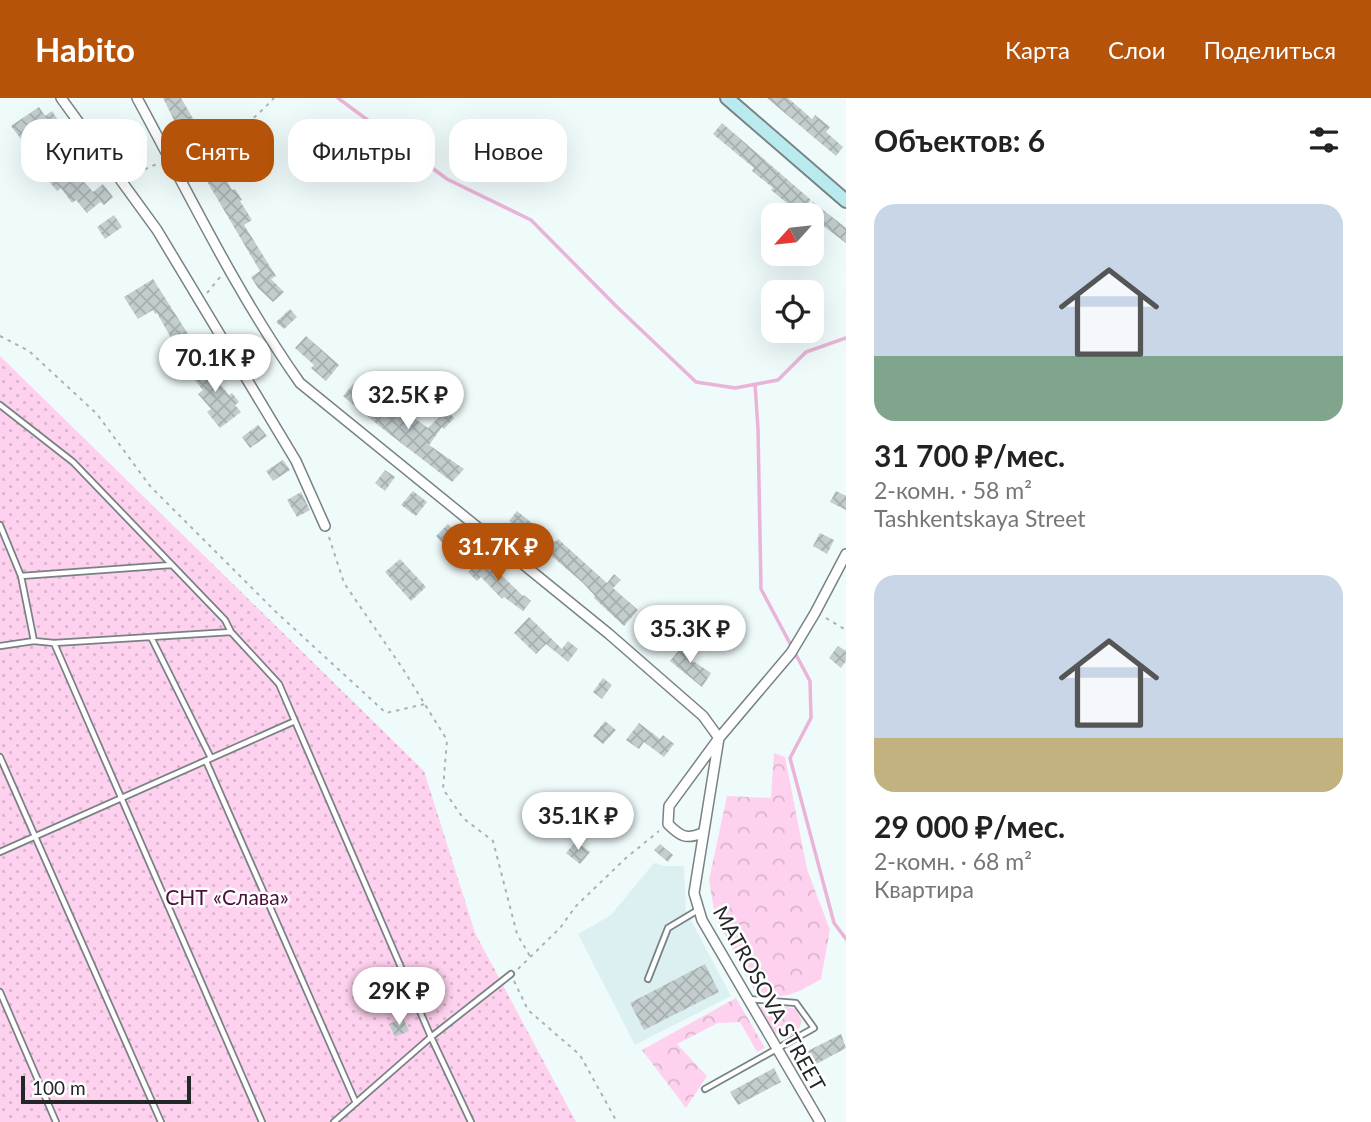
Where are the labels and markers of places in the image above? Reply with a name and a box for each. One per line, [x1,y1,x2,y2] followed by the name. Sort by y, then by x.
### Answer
[150,334,280,394] pin: 70.1K ₽
[343,372,473,431] pin: 32.5K ₽
[433,524,563,583] pin: 31.7K ₽
[625,606,755,665] pin: 35.3K ₽
[513,792,643,852] pin: 35.1K ₽
[350,968,448,1027] pin: 29K ₽

